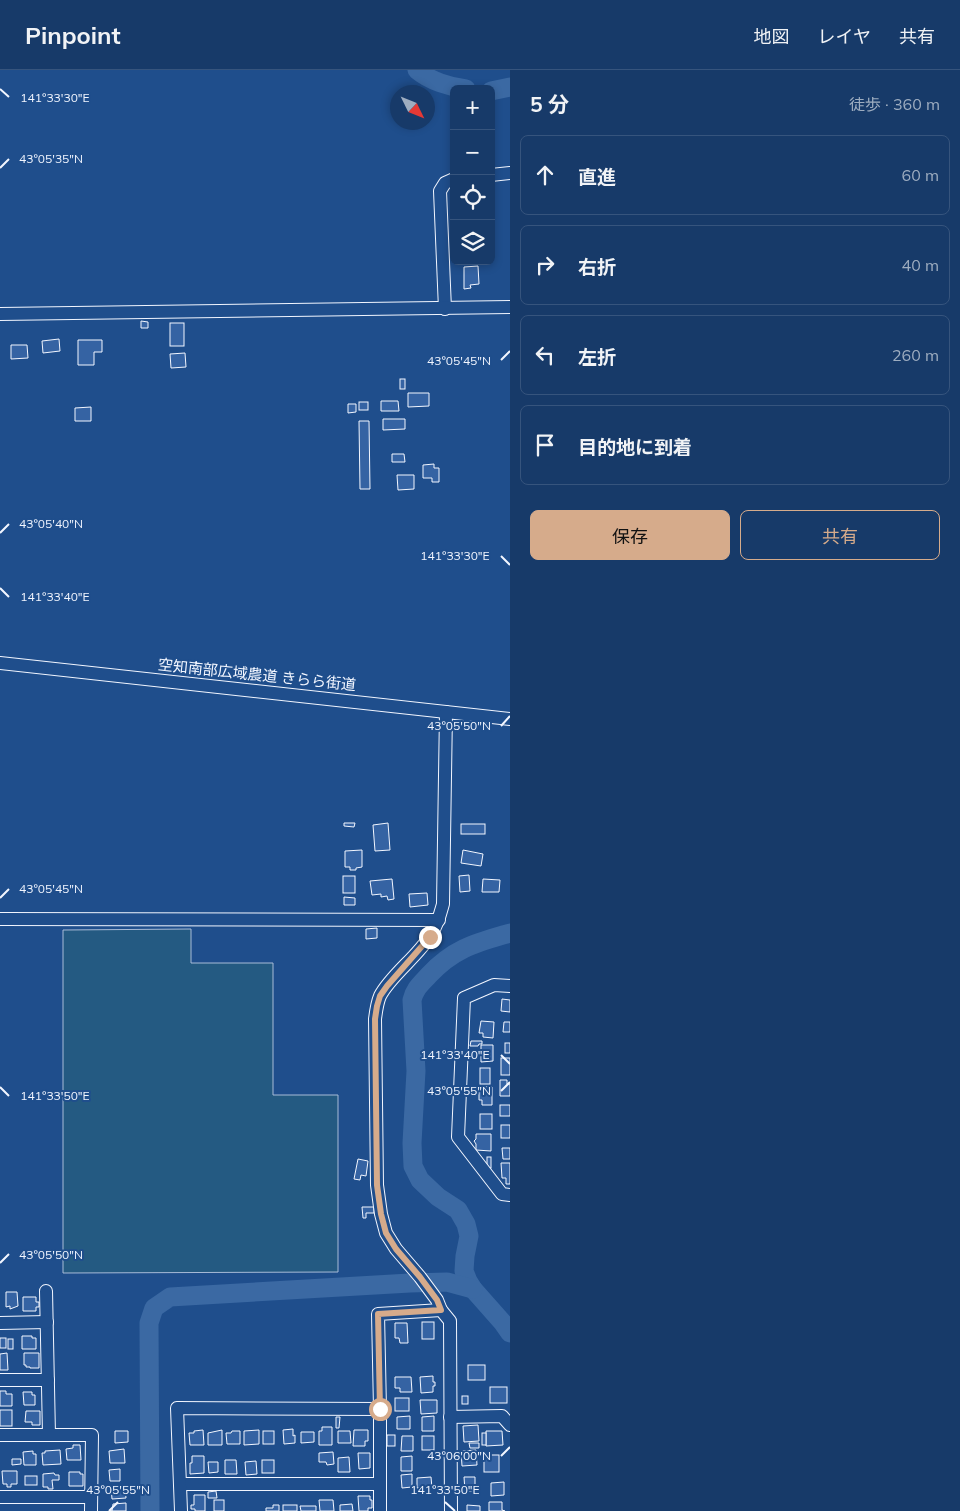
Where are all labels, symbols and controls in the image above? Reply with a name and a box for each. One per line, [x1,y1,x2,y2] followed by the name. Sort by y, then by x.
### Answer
[25,20,121,50] text: Pinpoint
[754,25,790,48] text: 地図
[818,25,871,48] text: レイヤ
[899,25,935,48] text: 共有
[390,85,435,130] north arrow
[450,85,495,265] map controls
[450,85,495,130] button: +
[20,90,90,105] text: 141°33'30"E
[530,91,569,117] text: 5 分
[849,94,940,114] text: 徒歩 · 360 m
[450,130,495,175] button: −
[19,151,83,166] text: 43°05'35"N
[531,161,559,189] icon: ahead
[578,165,616,189] text: 直進
[902,165,939,185] text: 60 m
[450,175,495,220] button: locate
[450,220,495,265] button: layers
[531,251,559,279] icon: right
[578,255,616,279] text: 右折
[902,255,939,275] text: 40 m
[531,341,559,369] icon: left
[578,345,616,369] text: 左折
[892,345,939,365] text: 260 m
[427,353,491,368] text: 43°05'45"N
[531,431,559,459] icon: arrive
[578,435,692,459] text: 目的地に到着
[530,510,730,560] button: 保存
[740,510,940,560] button: 共有
[19,516,83,531] text: 43°05'40"N
[420,548,490,563] text: 141°33'30"E
[20,589,90,604] text: 141°33'40"E
[157,655,357,694] street label: 空知南部広域農道 きらら街道
[427,718,491,733] text: 43°05'50"N
[19,881,83,896] text: 43°05'45"N
[419,926,442,949] route end
[420,1047,490,1062] text: 141°33'40"E
[427,1083,491,1098] text: 43°05'55"N
[20,1088,90,1103] text: 141°33'50"E
[19,1247,83,1262] text: 43°05'50"N
[369,1398,392,1421] route start
[427,1448,491,1463] text: 43°06'00"N
[86,1482,150,1497] text: 43°05'55"N
[410,1482,480,1497] text: 141°33'50"E

